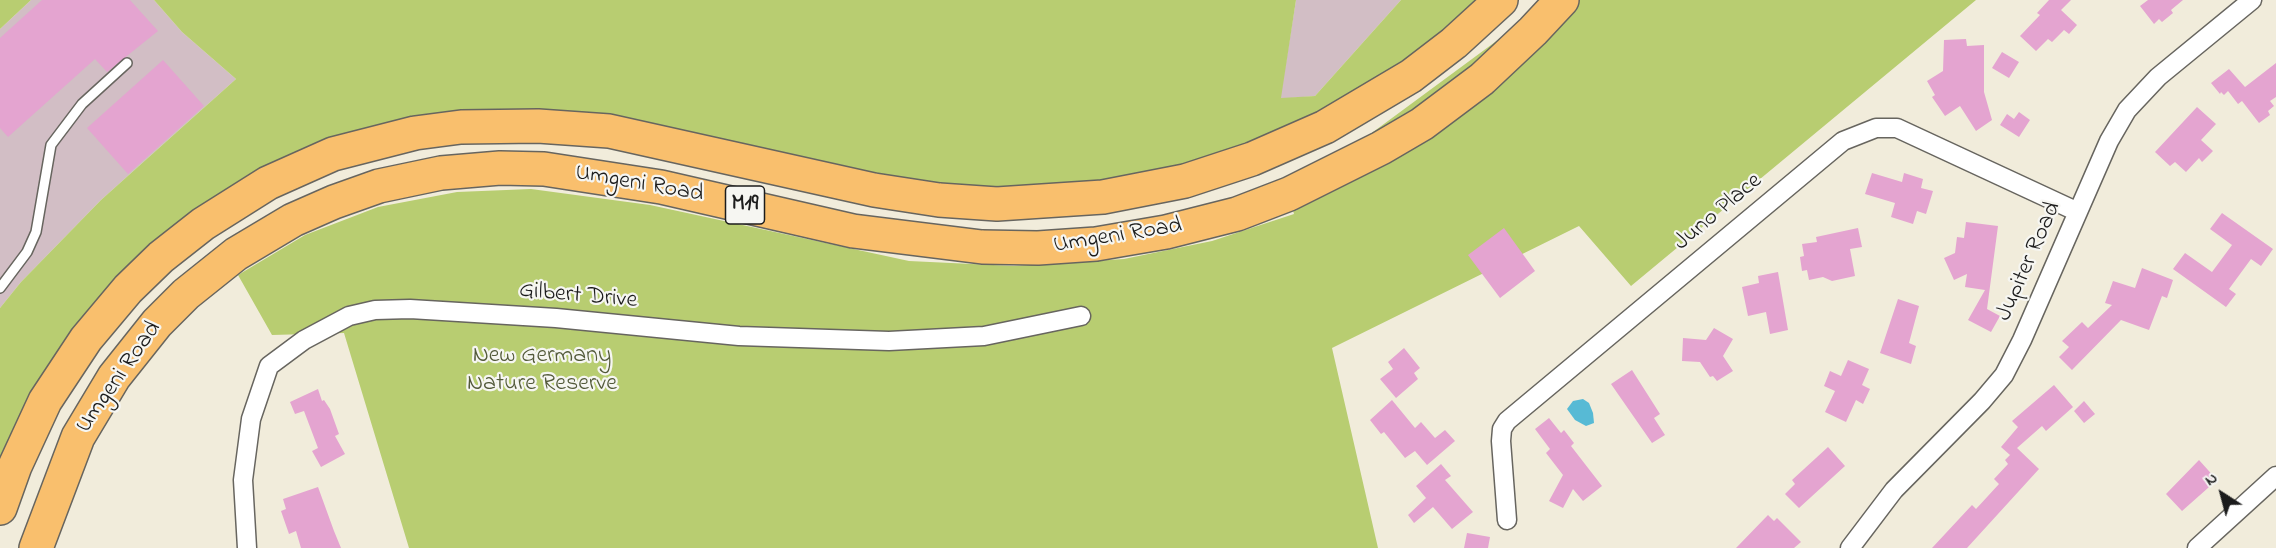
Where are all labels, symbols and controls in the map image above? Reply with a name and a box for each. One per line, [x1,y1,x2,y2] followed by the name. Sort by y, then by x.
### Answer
[573,160,705,210] street label: Umgeni Road
[1669,168,1769,258] street label: Juno Place
[726,186,764,224] road number: M19
[1991,198,2069,326] street label: Jupiter Road
[1052,213,1184,261] street label: Umgeni Road
[518,277,638,317] street label: Gilbert Drive
[71,317,169,439] street label: Umgeni Road
[467,343,617,399] park label: New Germany Nature Reserve
[2192,464,2252,524] north arrow
[2200,467,2223,492] text: N

